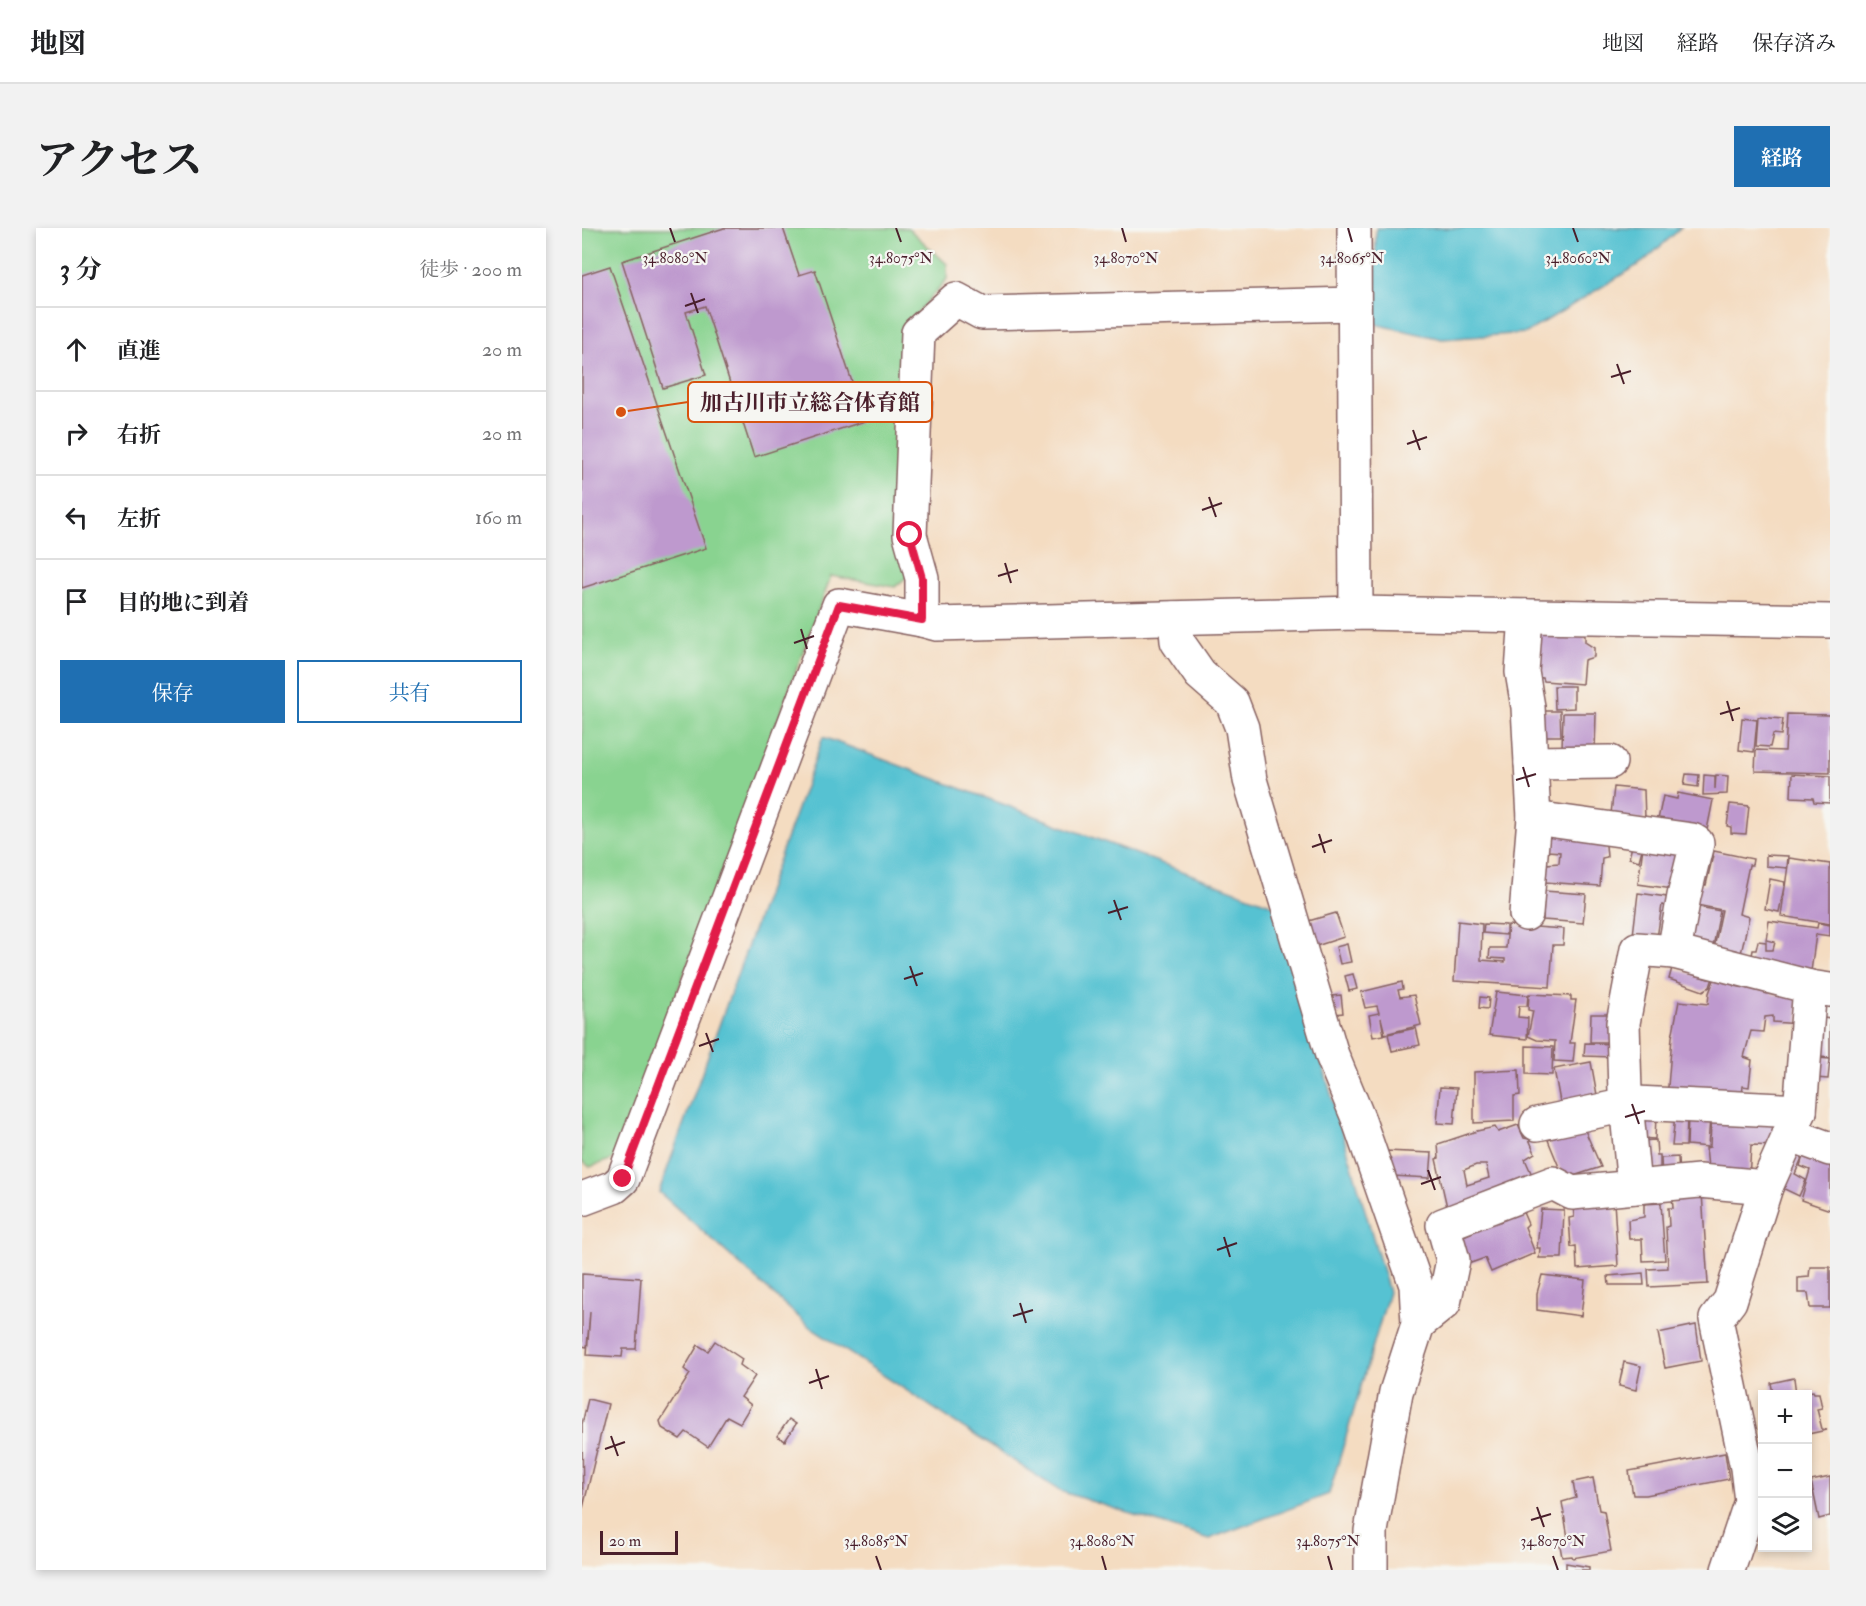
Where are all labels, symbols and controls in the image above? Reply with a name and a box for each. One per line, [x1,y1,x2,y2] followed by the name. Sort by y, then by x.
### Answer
[30,27,86,62] text: 地図
[1602,30,1644,57] text: 地図
[1677,30,1719,57] text: 経路
[1752,30,1836,57] text: 保存済み
[1734,126,1830,187] button: 経路
[36,135,203,187] text: アクセス
[642,249,708,268] text: 34.8080°N
[869,249,934,268] text: 34.8075°N
[1093,249,1159,268] text: 34.8070°N
[1320,249,1385,268] text: 34.8065°N
[1545,249,1611,268] text: 34.8060°N
[60,254,101,286] text: 3 分
[419,257,522,282] text: 徒歩 · 200 m
[60,333,93,366] icon: ahead
[117,337,161,365] text: 直進
[482,337,522,362] text: 20 m
[688,382,932,422] callout: 加古川市立総合体育館
[700,389,920,417] text: 加古川市立総合体育館
[60,417,93,450] icon: right
[117,421,161,449] text: 右折
[482,421,522,446] text: 20 m
[60,501,93,534] icon: left
[117,505,161,533] text: 左折
[475,505,522,530] text: 160 m
[896,521,922,547] route start
[60,585,93,618] icon: arrive
[117,589,249,617] text: 目的地に到着
[60,660,285,723] button: 保存
[297,660,522,723] button: 共有
[609,1165,635,1191] route end
[1758,1390,1812,1552] map controls
[1758,1390,1812,1444] button: +
[1758,1444,1812,1498] button: −
[1758,1498,1812,1552] button: layers
[600,1528,678,1556] scale bar
[609,1531,641,1551] text: 20 m
[844,1532,909,1551] text: 34.8085°N
[1069,1532,1135,1551] text: 34.8080°N
[1296,1532,1361,1551] text: 34.8075°N
[1520,1532,1586,1551] text: 34.8070°N

